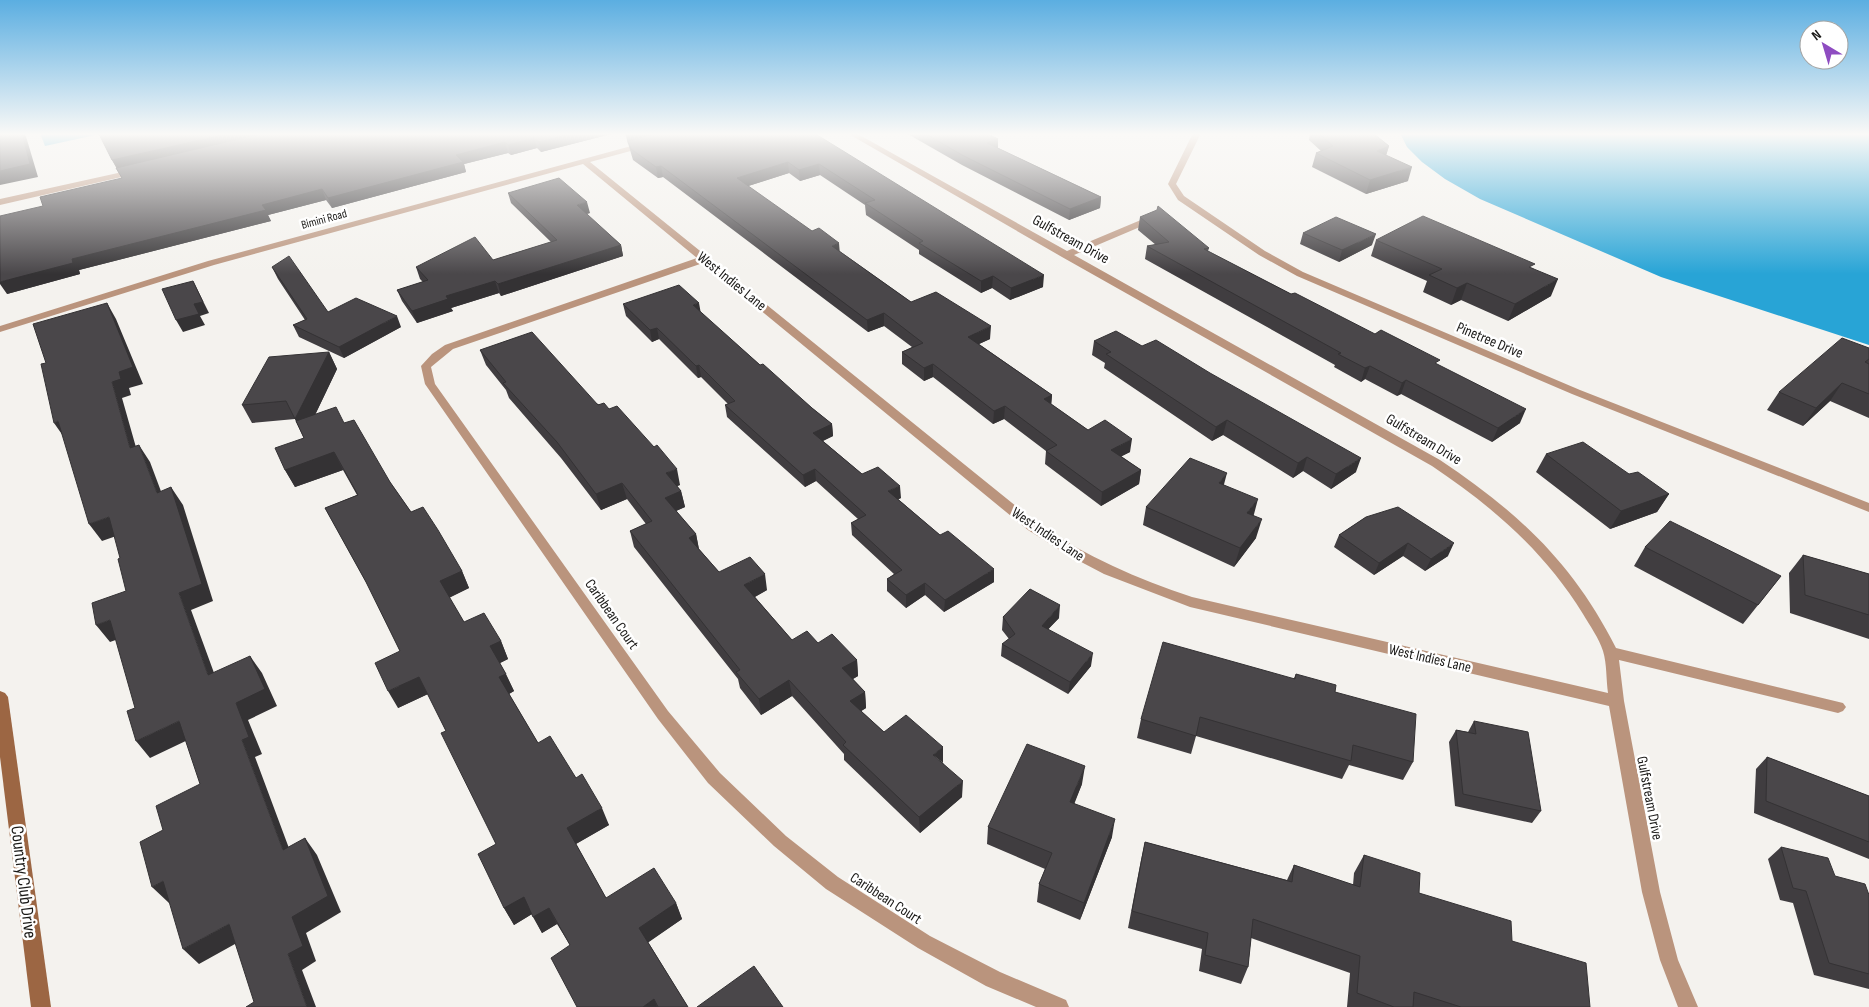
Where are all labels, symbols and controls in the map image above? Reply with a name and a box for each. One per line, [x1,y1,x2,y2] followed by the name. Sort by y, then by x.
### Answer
[1799,20,1849,70] north arrow
[1808,26,1824,44] text: N
[300,206,349,233] street label: Bimini Road
[1029,211,1113,268] street label: Gulfstream Drive
[693,248,770,315] street label: West Indies Lane
[1454,318,1526,363] street label: Pinetree Drive
[1382,409,1465,469] street label: Gulfstream Drive
[1008,503,1088,566] street label: West Indies Lane
[580,575,643,654] street label: Caribbean Court
[1387,640,1473,677] street label: West Indies Lane
[1632,755,1667,842] street label: Gulfstream Drive
[6,825,41,940] street label: Country Club Drive
[846,868,925,929] street label: Caribbean Court

